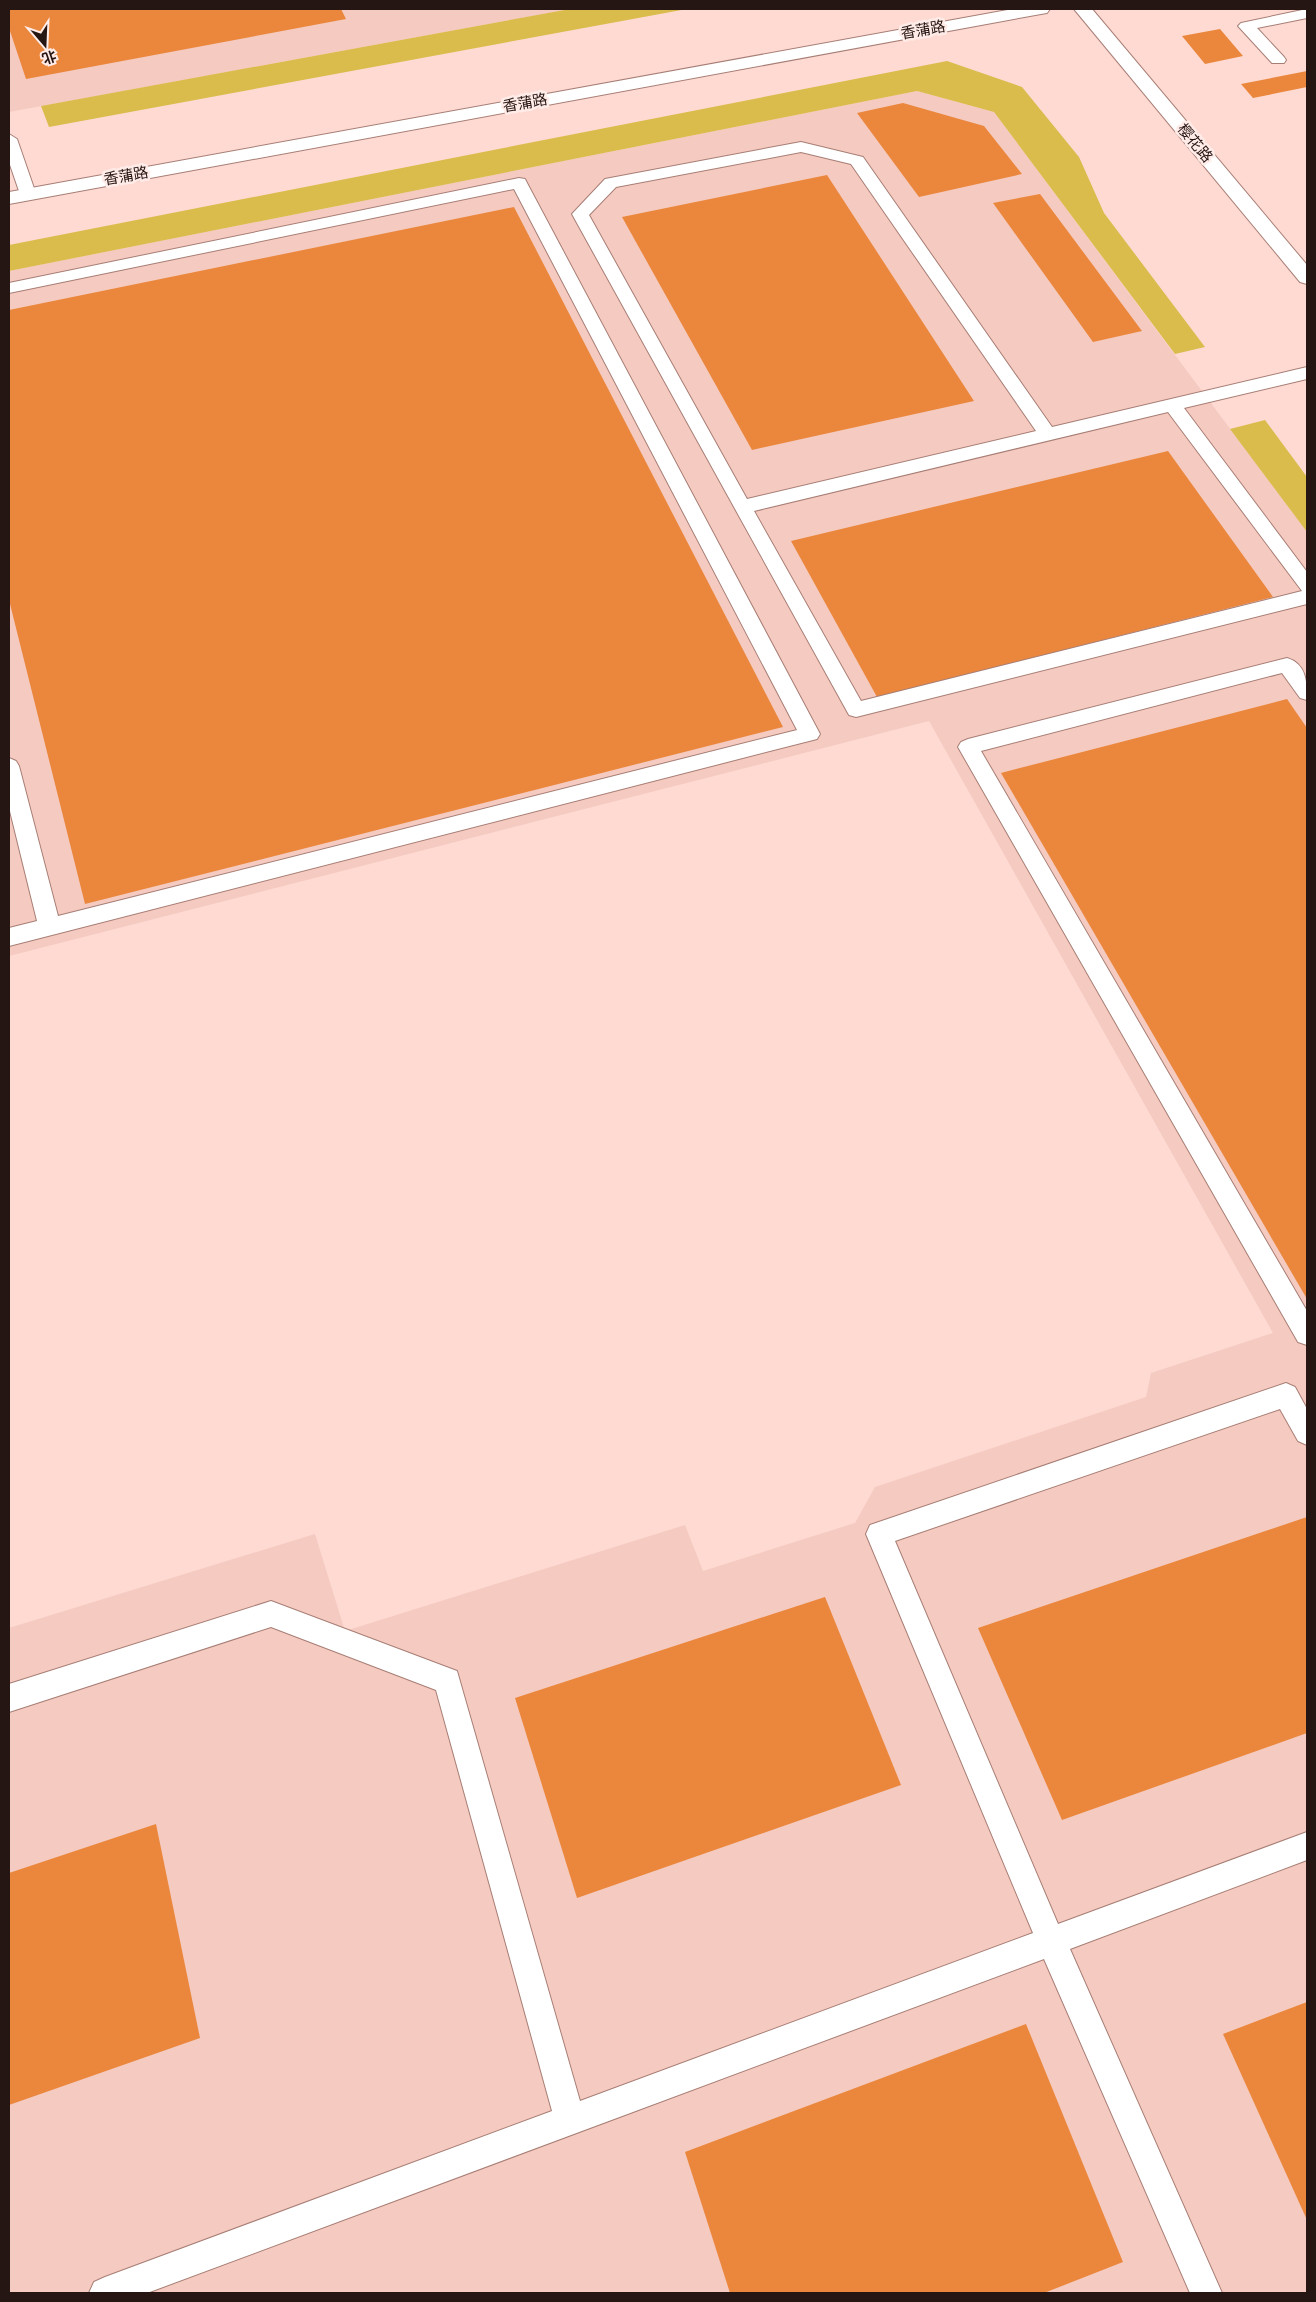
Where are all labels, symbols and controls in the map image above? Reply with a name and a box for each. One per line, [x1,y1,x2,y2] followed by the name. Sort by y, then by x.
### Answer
[899,17,947,43] street label: 香蒲路
[20,20,70,70] north arrow
[40,47,58,67] text: 北
[501,90,549,116] street label: 香蒲路
[1174,120,1216,166] street label: 樱花路
[102,163,150,189] street label: 香蒲路

